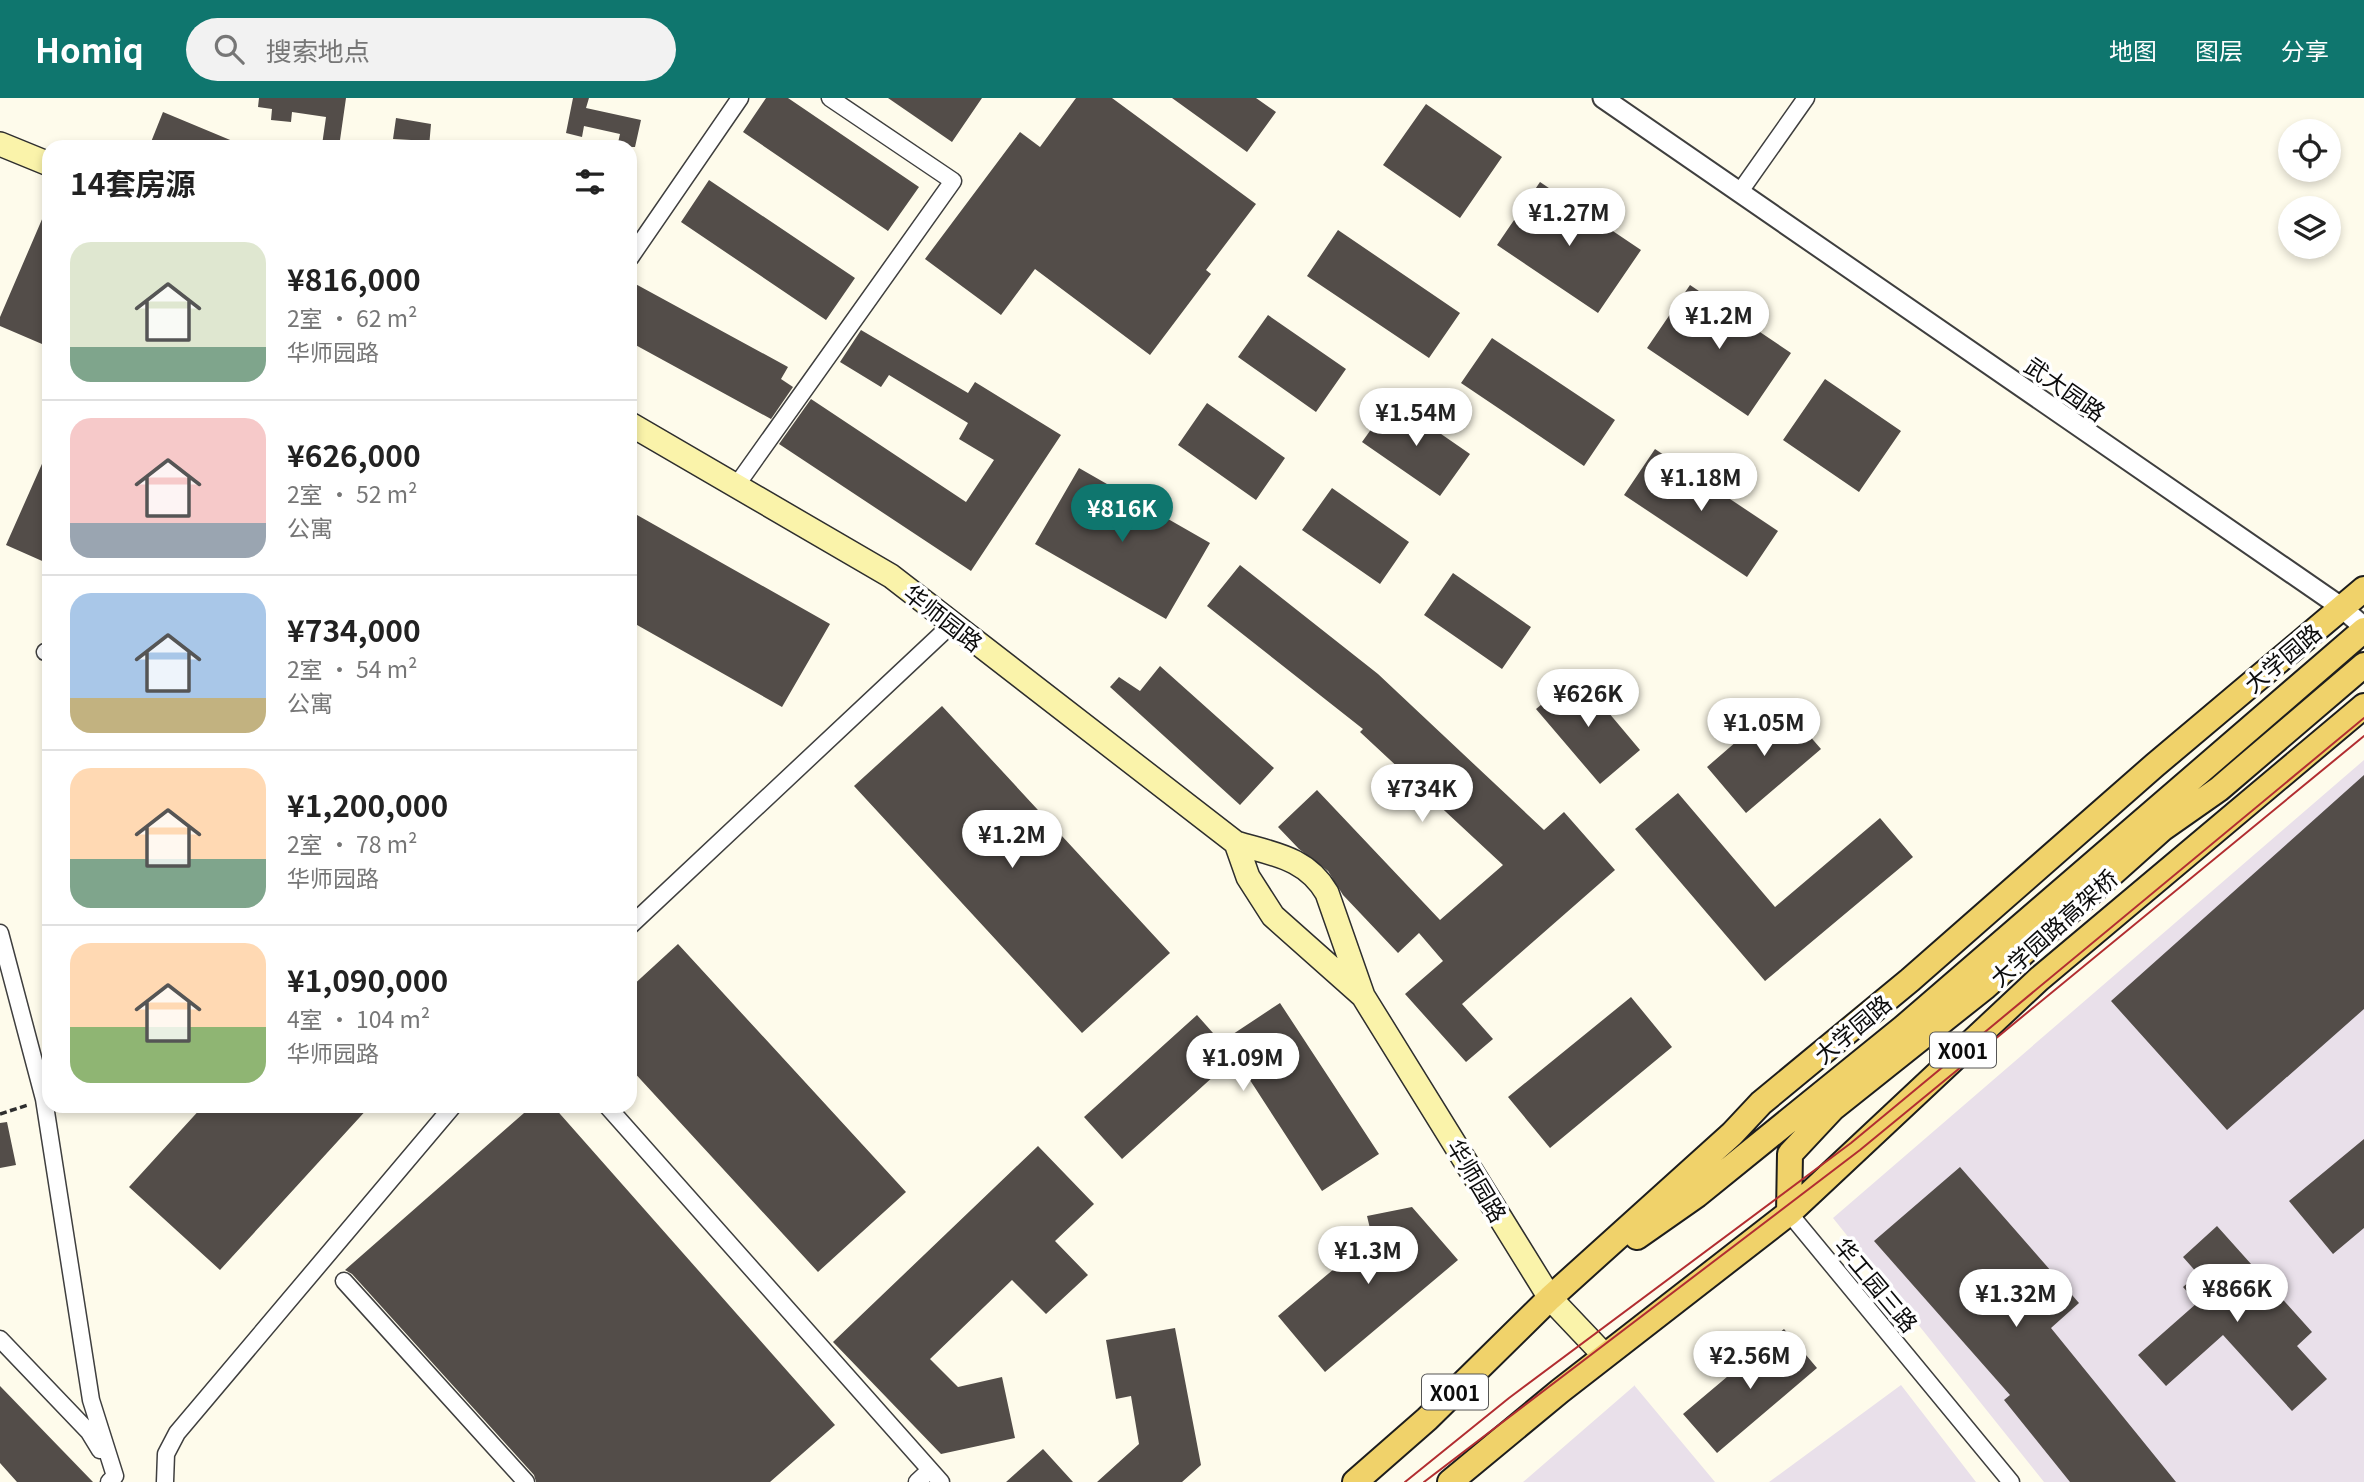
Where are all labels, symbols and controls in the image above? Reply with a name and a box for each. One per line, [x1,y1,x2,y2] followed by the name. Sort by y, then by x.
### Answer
[186,18,676,81] search box
[35,25,144,73] text: Homiq
[210,30,248,68] icon: search
[266,31,370,68] text: 搜索地点
[2109,32,2157,67] text: 地图
[2195,32,2243,67] text: 图层
[2281,32,2329,67] text: 分享
[2278,119,2341,259] map controls
[2278,119,2341,182] button: locate
[70,160,195,204] text: 14套房源
[571,163,609,201] icon: filters
[1512,188,1626,248] pin: ¥1.27M
[1528,194,1610,228] text: ¥1.27M
[2278,196,2341,259] button: layers
[287,256,421,300] text: ¥816,000
[126,270,210,354] icon: home
[1670,292,1768,351] pin: ¥1.2M
[1685,297,1753,331] text: ¥1.2M
[287,300,418,334] text: 2室 · 62 m²
[287,334,379,368] text: 华师园路
[2019,348,2113,428] street label: 武大园路
[1359,388,1473,448] pin: ¥1.54M
[1375,394,1457,428] text: ¥1.54M
[287,432,421,476] text: ¥626,000
[126,446,210,530] icon: home
[1644,454,1758,513] pin: ¥1.18M
[1660,459,1742,493] text: ¥1.18M
[287,476,418,510] text: 2室 · 52 m²
[1073,484,1171,544] pin: ¥816K
[1087,490,1157,524] text: ¥816K
[287,510,333,544] text: 公寓
[897,575,991,659] street label: 华师园路
[287,607,421,651] text: ¥734,000
[2236,614,2328,700] street label: 大学园路
[126,621,210,705] icon: home
[287,651,418,685] text: 2室 · 54 m²
[1539,670,1637,729] pin: ¥626K
[1553,675,1623,709] text: ¥626K
[287,685,333,719] text: 公寓
[1707,698,1821,758] pin: ¥1.05M
[1723,704,1805,738] text: ¥1.05M
[1373,764,1471,824] pin: ¥734K
[1387,770,1457,804] text: ¥734K
[287,782,448,826] text: ¥1,200,000
[126,796,210,880] icon: home
[963,810,1061,870] pin: ¥1.2M
[978,816,1046,850] text: ¥1.2M
[287,826,418,860] text: 2室 · 78 m²
[287,860,379,894] text: 华师园路
[1982,861,2124,993] street label: 大学园路高架桥
[287,957,448,1001] text: ¥1,090,000
[126,971,210,1055] icon: home
[1806,985,1898,1071] street label: 大学园路
[287,1001,430,1035] text: 4室 · 104 m²
[1930,1032,1996,1068] road number: X001
[1186,1034,1300,1093] pin: ¥1.09M
[287,1035,379,1069] text: 华师园路
[1202,1039,1284,1073] text: ¥1.09M
[1440,1132,1516,1228] street label: 华师园路
[1319,1226,1417,1286] pin: ¥1.3M
[1827,1229,1927,1339] street label: 华工园三路
[1334,1232,1402,1266] text: ¥1.3M
[2188,1264,2286,1324] pin: ¥866K
[1959,1270,2073,1329] pin: ¥1.32M
[2202,1270,2272,1304] text: ¥866K
[1975,1275,2057,1309] text: ¥1.32M
[1693,1332,1807,1391] pin: ¥2.56M
[1709,1337,1791,1371] text: ¥2.56M
[1422,1374,1488,1410] road number: X001

